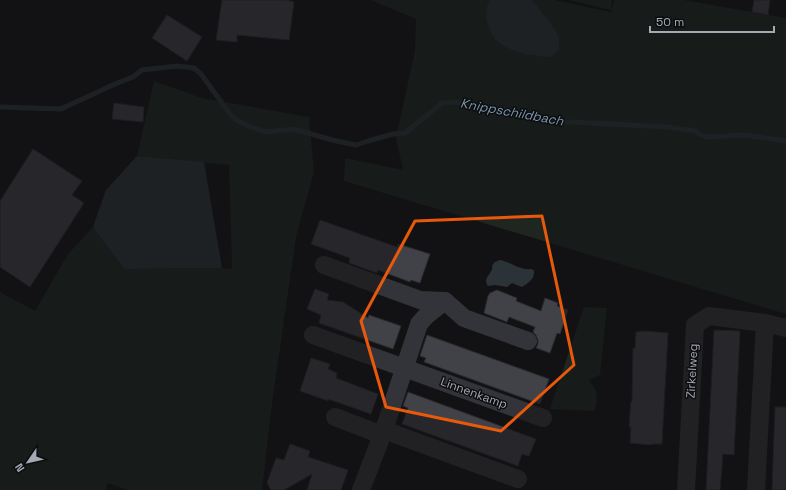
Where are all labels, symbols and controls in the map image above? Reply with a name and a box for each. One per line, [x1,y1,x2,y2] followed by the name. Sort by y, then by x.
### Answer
[650,8,774,34] scale bar
[656,14,684,30] text: 50 m
[459,95,566,130] water label: Knippschildbach
[683,343,701,399] street label: Zirkelweg
[438,374,510,413] street label: Linnenkamp
[8,442,48,482] north arrow
[12,461,28,475] text: N

